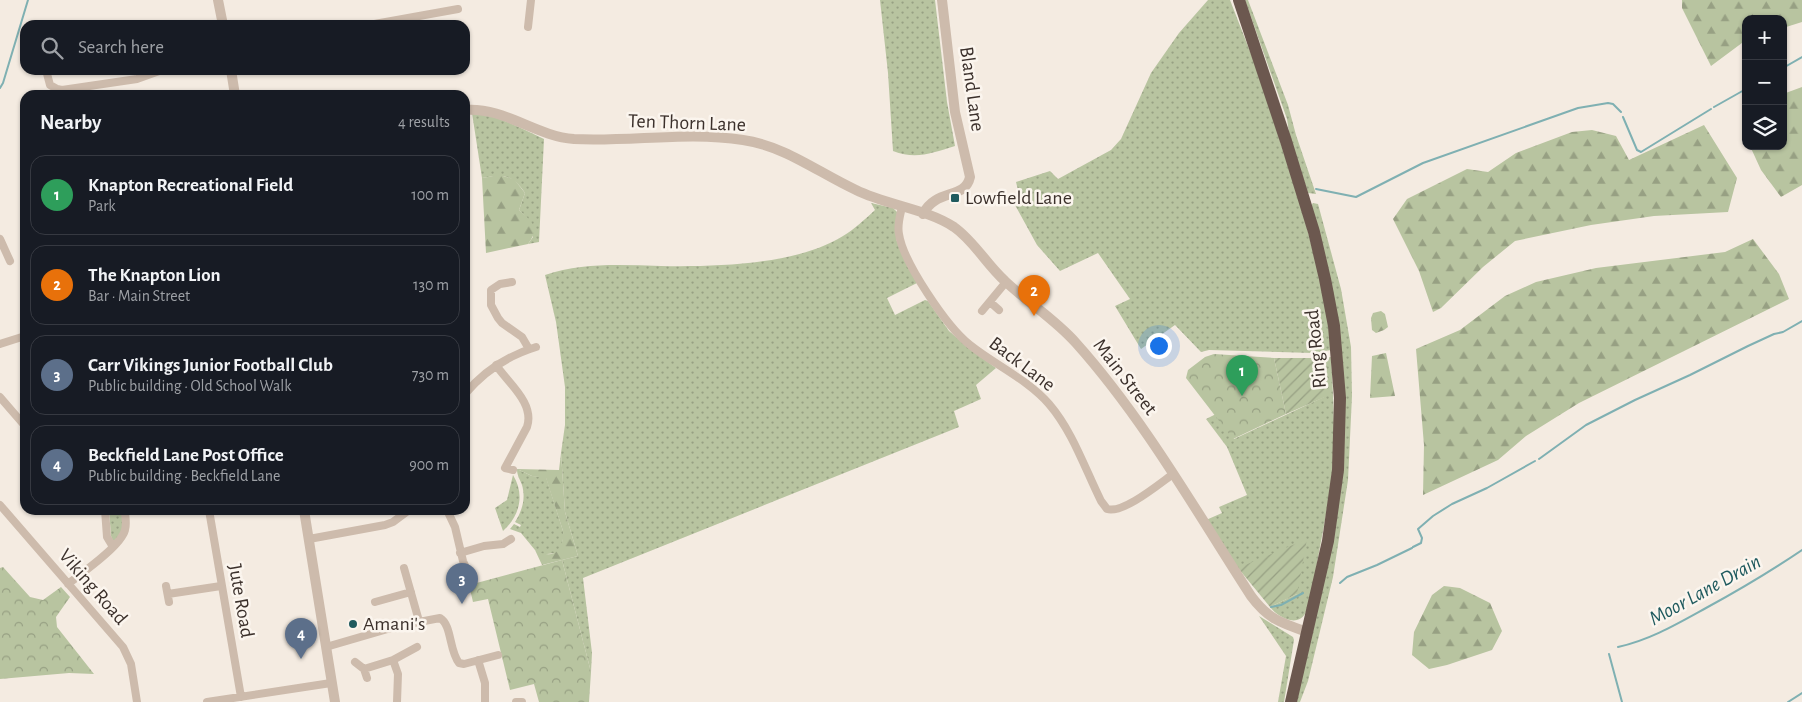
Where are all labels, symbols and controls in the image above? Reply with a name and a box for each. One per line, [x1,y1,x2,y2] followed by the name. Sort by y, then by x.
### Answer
[1742,15,1787,150] map controls
[1742,15,1787,60] button: +
[20,20,470,75] search box
[38,34,66,62] icon: search
[78,38,164,57] text: Search here
[956,45,988,133] street label: Bland Lane
[1742,60,1787,105] button: −
[1742,105,1787,150] button: layers
[628,111,746,135] street label: Ten Thorn Lane
[40,112,101,133] text: Nearby
[398,114,450,130] text: 4 results
[88,176,293,195] text: Knapton Recreational Field
[54,187,60,203] text: 1
[411,187,449,203] text: 100 m
[965,188,1072,208] place label: Lowfield Lane
[949,192,961,204] marker: Lowfield Lane
[88,198,116,214] text: Park
[88,266,221,285] text: The Knapton Lion
[1018,275,1050,316] pin: 2
[53,277,61,293] text: 2
[413,277,449,293] text: 130 m
[88,288,190,304] text: Bar · Main Street
[1302,309,1330,389] street label: Ring Road
[985,333,1059,395] street label: Back Lane
[1146,333,1172,359] your location
[1089,335,1161,419] street label: Main Street
[1226,355,1258,396] pin: 1
[88,356,333,375] text: Carr Vikings Junior Football Club
[54,367,60,383] text: 3
[412,367,449,383] text: 730 m
[88,378,292,394] text: Public building · Old School Walk
[88,446,284,465] text: Beckfield Lane Post Office
[53,457,61,473] text: 4
[409,457,449,473] text: 900 m
[88,468,280,484] text: Public building · Beckfield Lane
[55,545,131,629] street label: Viking Road
[1646,551,1764,629] water label: Moor Lane Drain
[225,563,257,639] street label: Jute Road
[446,563,478,604] pin: 3
[363,614,425,634] place label: Amani's
[285,618,317,659] pin: 4
[347,618,359,630] marker: Amani's

